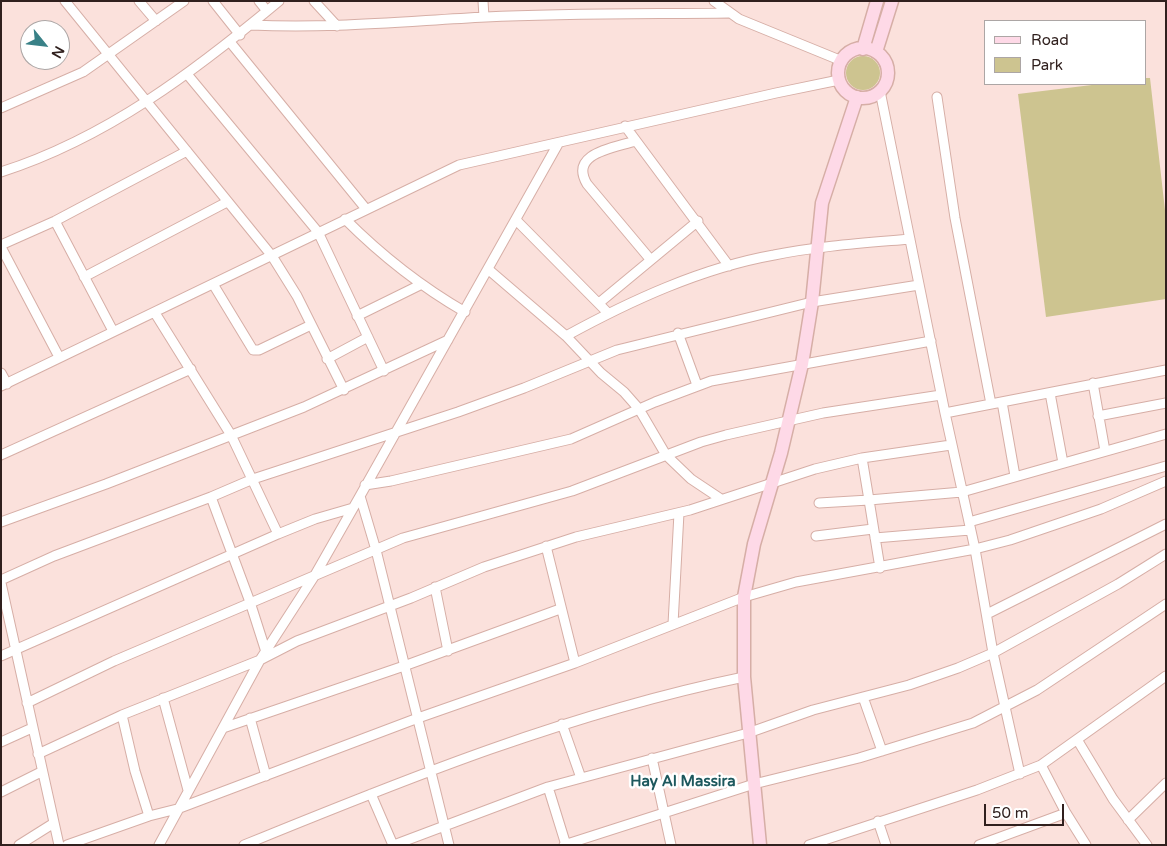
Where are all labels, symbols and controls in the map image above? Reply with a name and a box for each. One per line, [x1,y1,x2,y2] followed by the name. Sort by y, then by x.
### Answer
[20,20,70,70] north arrow
[984,20,1147,85] legend
[1031,31,1069,49] text: Road
[48,43,68,61] text: N
[1031,56,1063,74] text: Park
[630,773,736,791] district label: Hay Al Massira
[987,794,1067,826] scale bar
[992,804,1029,822] text: 50 m

